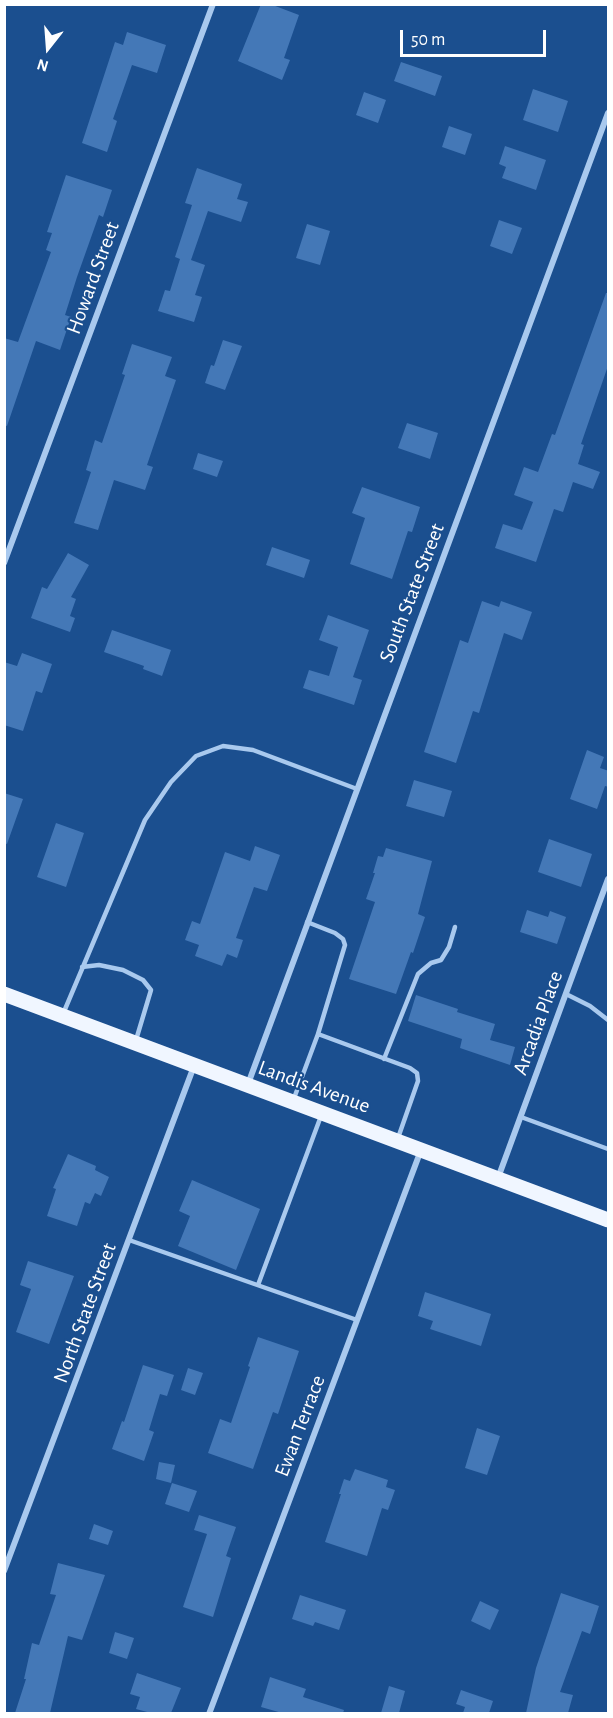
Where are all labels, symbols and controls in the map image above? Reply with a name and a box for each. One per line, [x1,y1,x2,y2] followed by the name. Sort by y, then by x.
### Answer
[18,18,78,78] north arrow
[403,18,548,56] scale bar
[411,31,445,49] text: 50 m
[35,56,50,74] text: N
[61,218,125,338] street label: Howard Street
[374,520,450,666] street label: South State Street
[508,968,568,1078] street label: Arcadia Place
[254,1055,374,1119] street label: Landis Avenue
[48,1240,122,1386] street label: North State Street
[269,1372,331,1480] street label: Ewan Terrace

